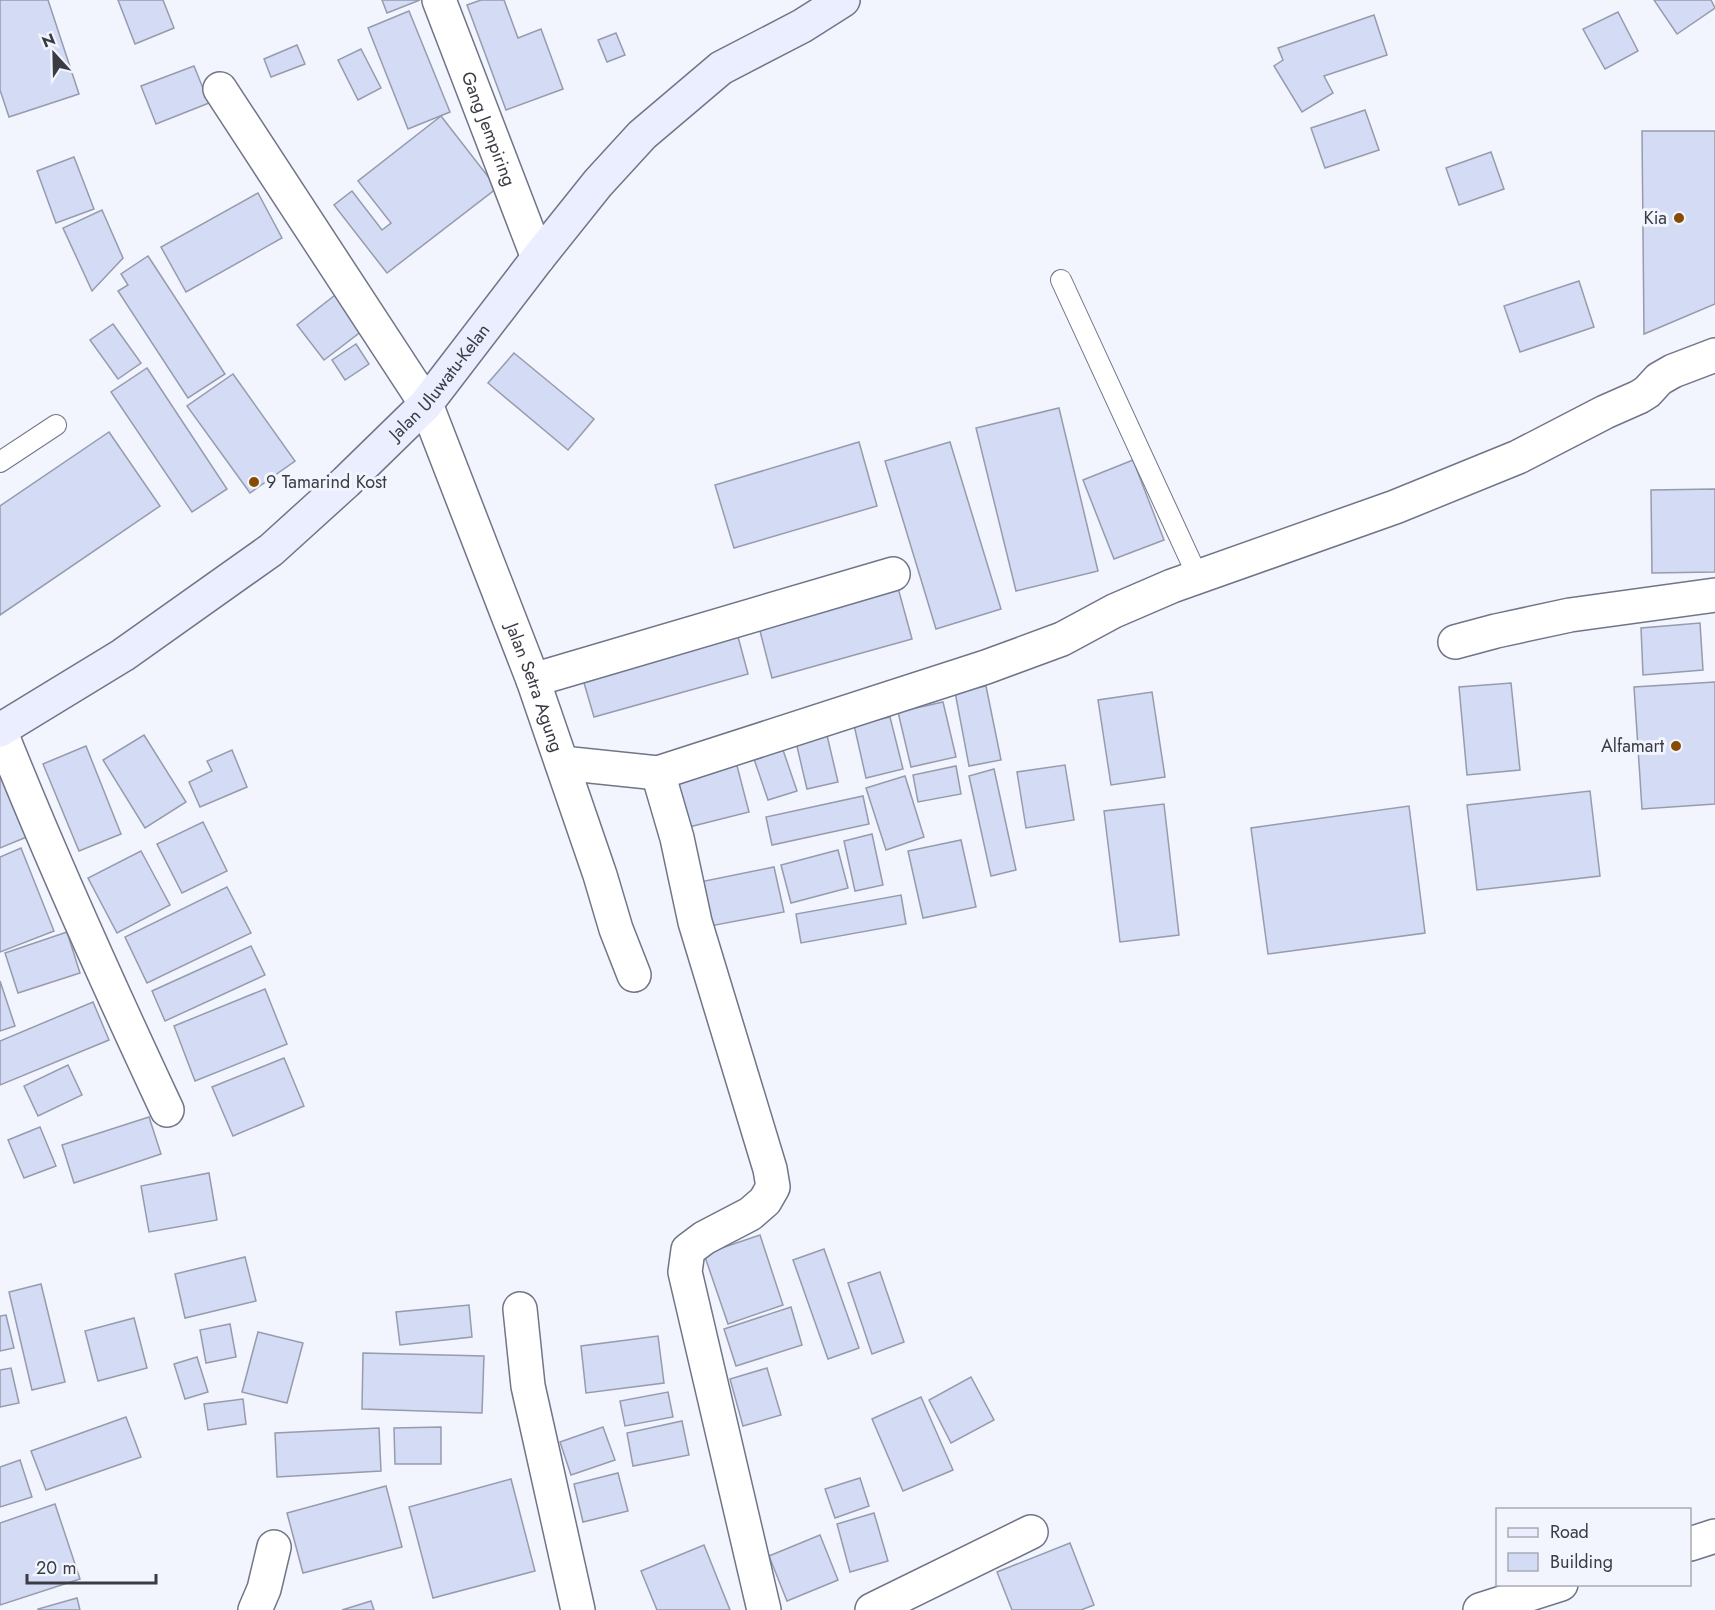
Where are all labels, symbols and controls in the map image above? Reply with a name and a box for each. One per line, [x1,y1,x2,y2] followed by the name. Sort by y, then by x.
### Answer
[24,24,84,84] north arrow
[38,28,59,54] text: N
[455,68,522,190] street label: Gang Jempiring
[1643,205,1667,231] place label: Kia
[1672,211,1686,225] marker: Kia
[382,318,496,448] street label: Jalan Uluwatu-Kelan
[266,469,387,495] place label: 9 Tamarind Kost
[247,475,261,489] marker: 9 Tamarind Kost
[498,617,570,756] street label: Jalan Setra Agung
[1601,733,1665,759] place label: Alfamart
[1669,739,1683,753] marker: Alfamart
[1496,1508,1691,1586] legend
[1550,1519,1589,1545] text: Road
[27,1547,156,1585] scale bar
[1550,1549,1613,1575] text: Building
[36,1555,76,1581] text: 20 m

